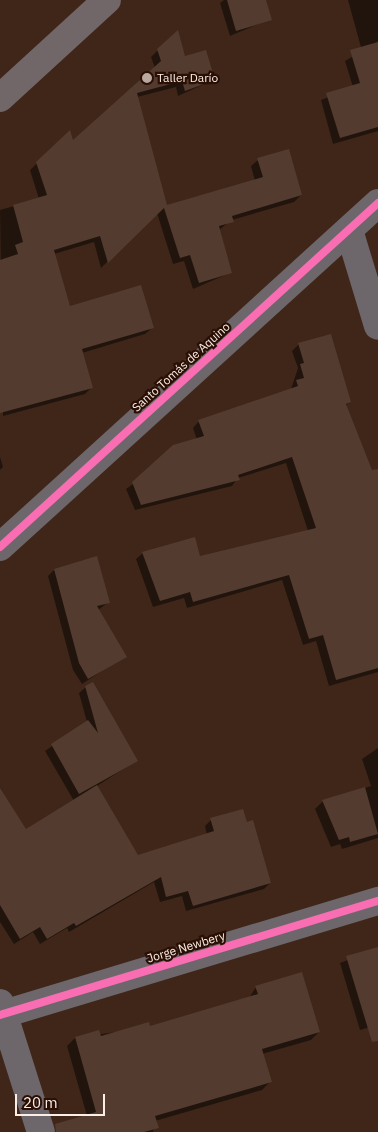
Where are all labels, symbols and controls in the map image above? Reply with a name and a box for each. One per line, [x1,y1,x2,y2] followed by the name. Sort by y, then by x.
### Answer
[157,71,218,85] place label: Taller Darío
[141,72,153,84] marker: Taller Darío
[129,319,233,415] street label: Santo Tomás de Aquino
[145,928,227,966] street label: Jorge Newbery
[18,1084,108,1116] scale bar
[23,1093,58,1112] text: 20 m

